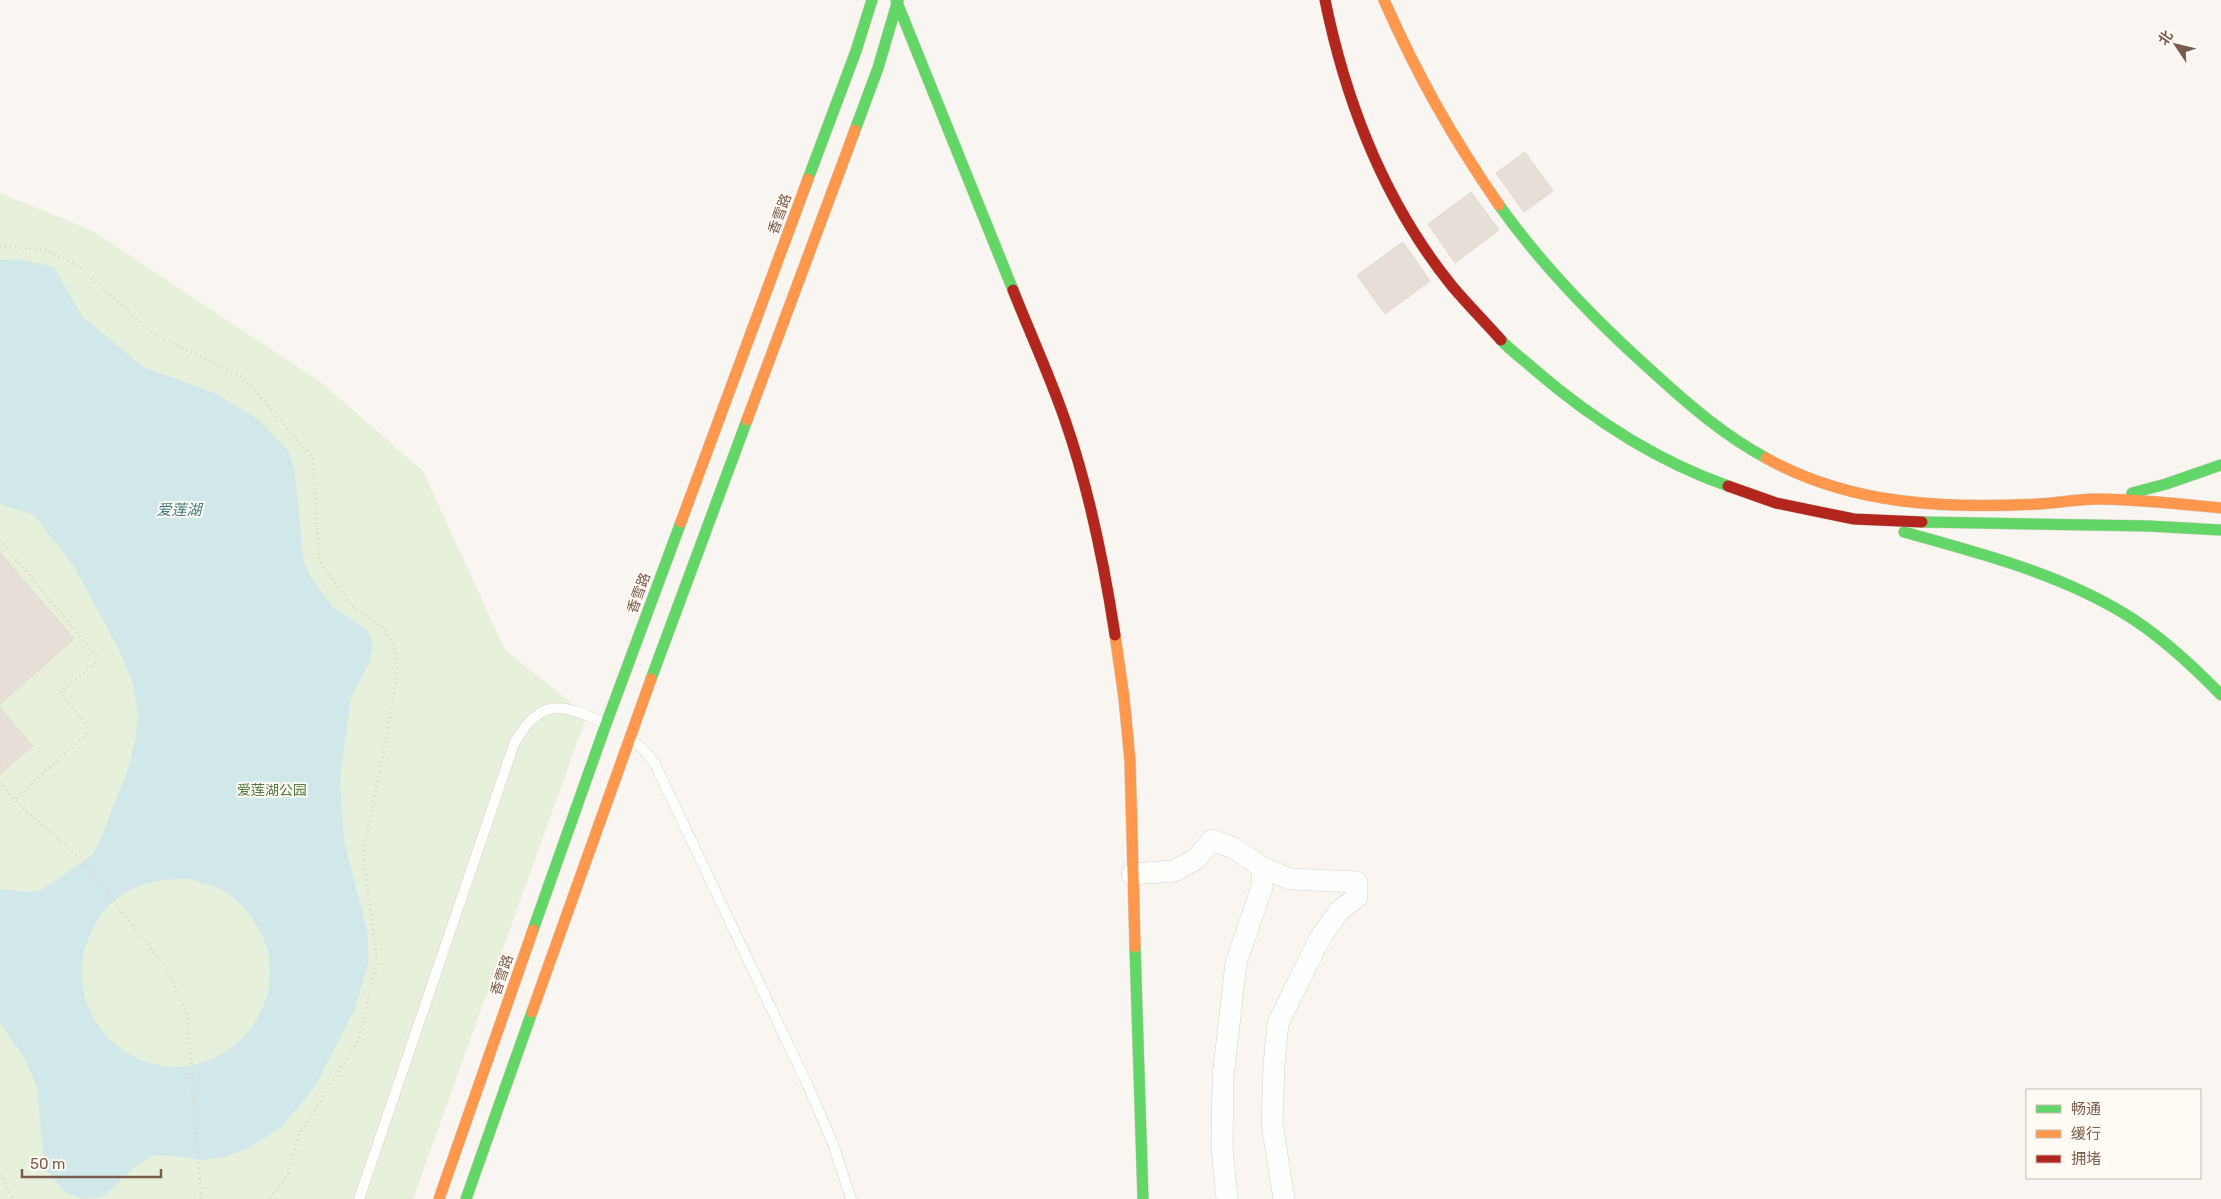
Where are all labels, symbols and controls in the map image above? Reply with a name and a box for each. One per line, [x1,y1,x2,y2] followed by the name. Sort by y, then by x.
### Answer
[2151,20,2201,70] north arrow
[2155,27,2177,48] text: 北
[765,191,795,237] street label: 香雪路
[156,501,203,519] water label: 爱莲湖
[624,570,654,616] street label: 香雪路
[237,782,307,799] park label: 爱莲湖公园
[487,952,517,998] street label: 香雪路
[2026,1089,2201,1179] legend
[2071,1100,2101,1118] text: 畅通
[2071,1125,2101,1143] text: 缓行
[22,1146,161,1178] scale bar
[2071,1150,2101,1168] text: 拥堵
[30,1155,65,1173] text: 50 m

